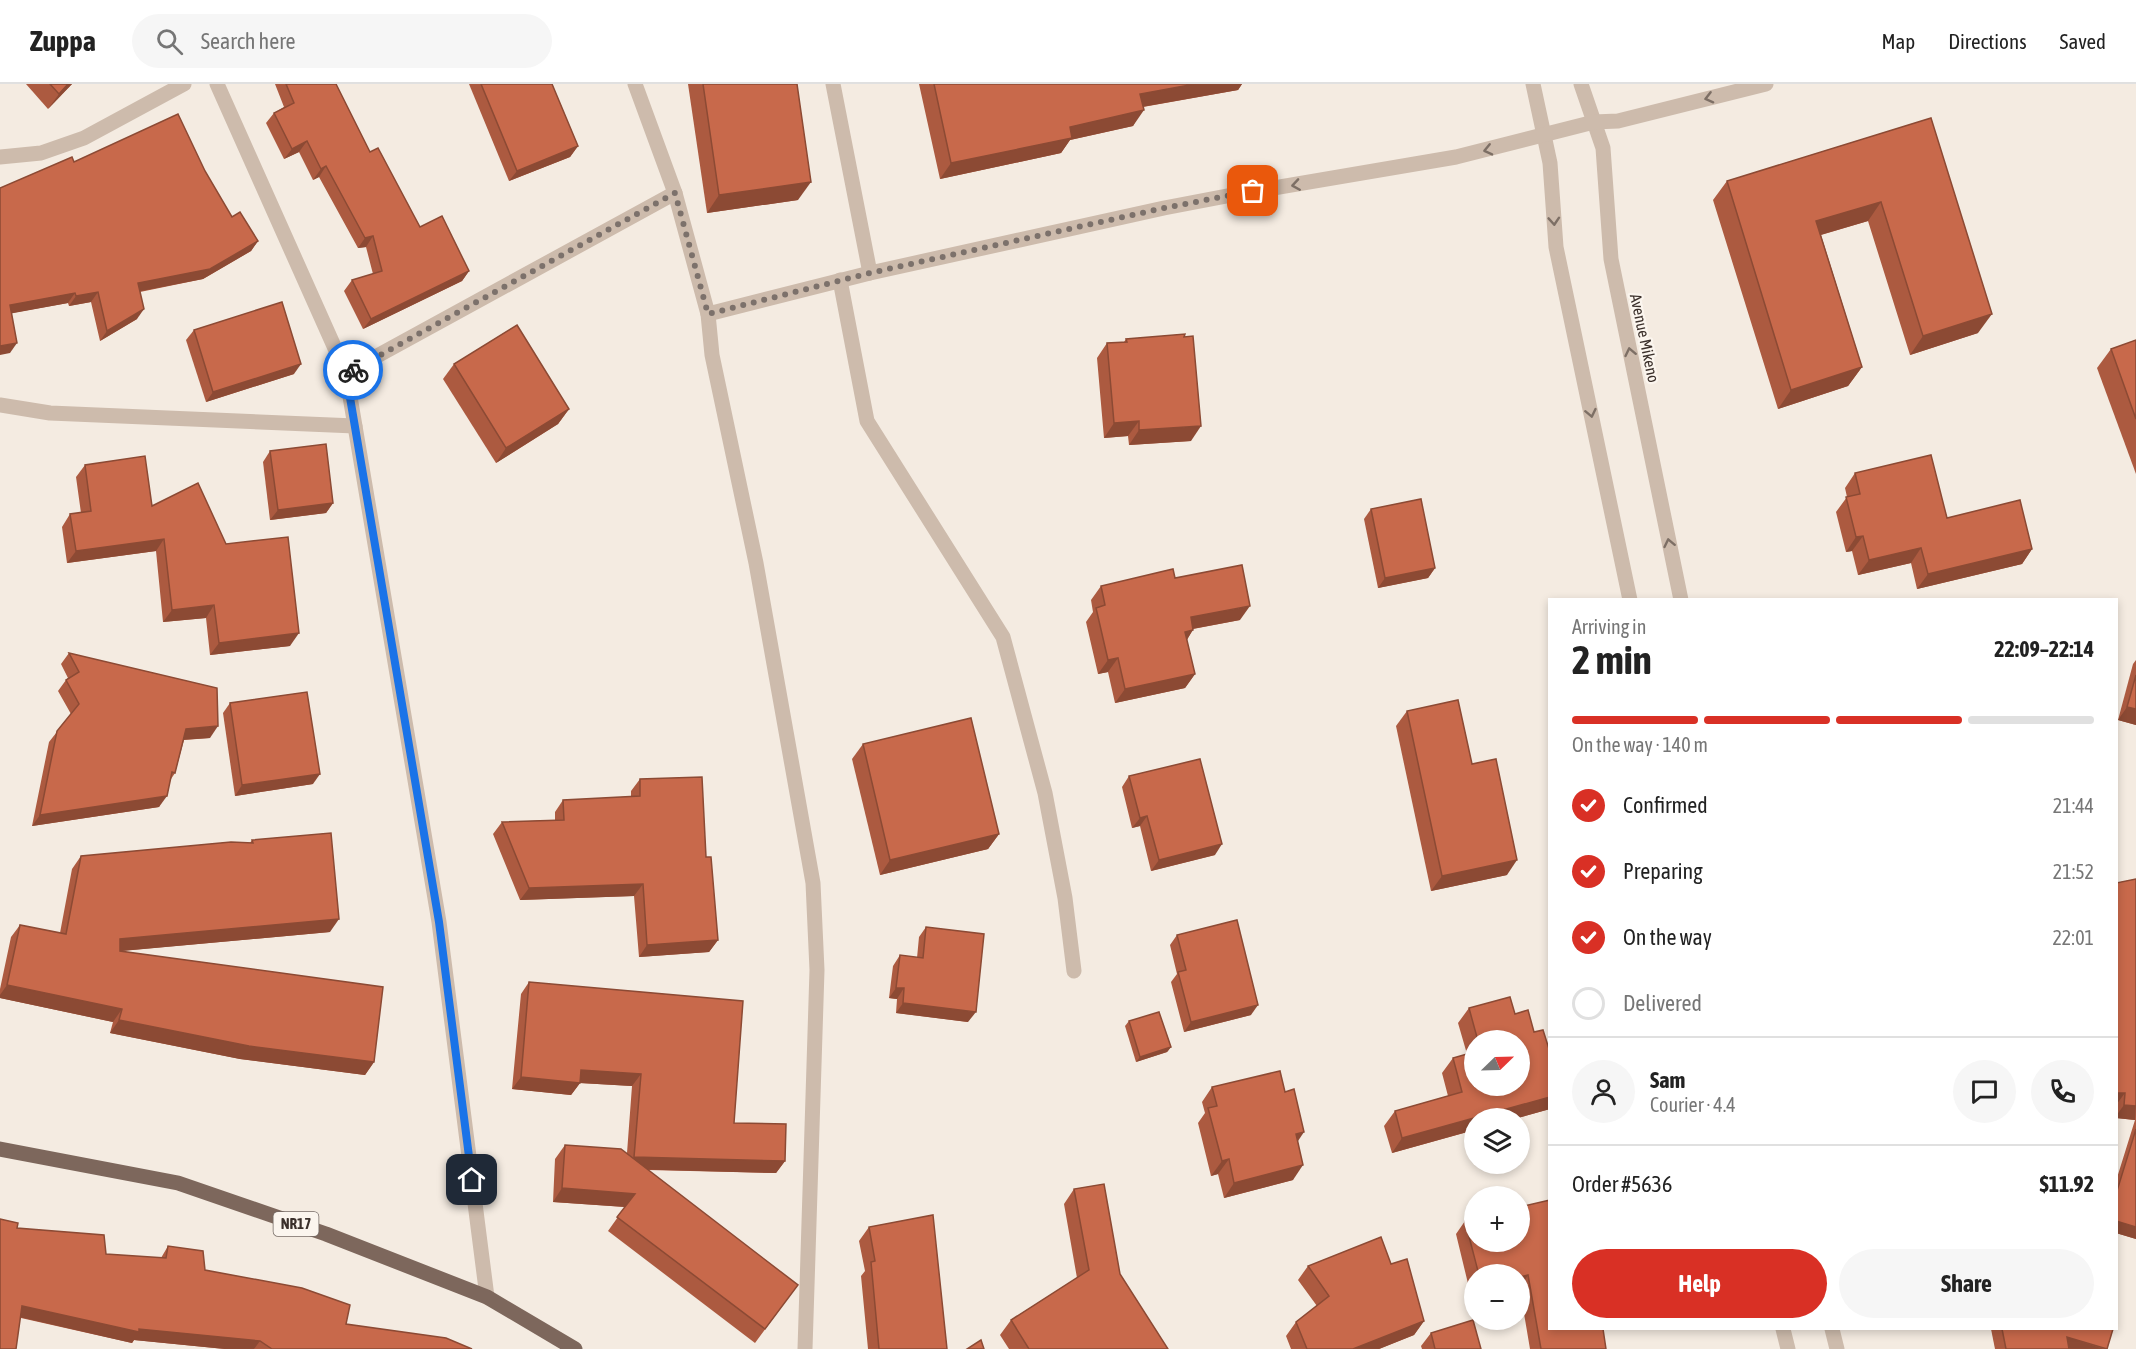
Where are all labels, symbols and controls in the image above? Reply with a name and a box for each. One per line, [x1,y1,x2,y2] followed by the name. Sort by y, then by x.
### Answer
[132,14,552,68] search box
[30,25,96,57] text: Zuppa
[153,25,186,58] icon: search
[201,28,296,54] text: Search here
[1881,29,1915,53] text: Map
[1948,29,2027,53] text: Directions
[2060,29,2106,53] text: Saved
[1704,90,1714,103] one-way arrow
[1483,143,1493,156] one-way arrow
[1227,165,1278,216] pin
[1236,174,1269,207] icon: bag
[1292,178,1301,190] one-way arrow
[1547,217,1560,226] one-way arrow
[1627,292,1663,384] street label: Avenue Mikeno
[323,340,383,400] courier
[1624,347,1637,357] one-way arrow
[337,354,370,387] icon: bike
[1583,408,1596,418] one-way arrow
[1663,538,1676,548] one-way arrow
[1572,615,1646,638] text: Arriving in
[1994,636,2094,662] text: 22:09–22:14
[1572,638,1652,682] text: 2 min
[1572,733,1708,756] text: On the way · 140 m
[1572,789,1605,822] icon: check
[1623,792,1708,818] text: Confirmed
[2053,794,2094,817] text: 21:44
[1572,855,1605,888] icon: check
[1623,858,1703,884] text: Preparing
[2053,860,2094,883] text: 21:52
[1572,921,1605,954] icon: check
[1623,924,1712,950] text: On the way
[2052,926,2094,949] text: 22:01
[1623,990,1702,1016] text: Delivered
[1464,1030,1530,1096] north arrow
[1464,1030,1530,1330] map controls
[1572,1060,1635,1123] button: person
[1953,1060,2016,1123] button: chat
[2031,1060,2094,1123] button: phone
[1650,1067,1685,1093] text: Sam
[1650,1093,1736,1116] text: Courier · 4.4
[1464,1108,1530,1174] button: layers
[446,1154,497,1205] pin
[455,1163,488,1196] icon: home
[1572,1171,1672,1197] text: Order #5636
[2039,1171,2094,1197] text: $11.92
[1464,1186,1530,1252] button: +
[274,1212,318,1236] road number: NR17
[1572,1249,1827,1318] button: Help
[1839,1249,2094,1318] button: Share
[1464,1264,1530,1330] button: −

